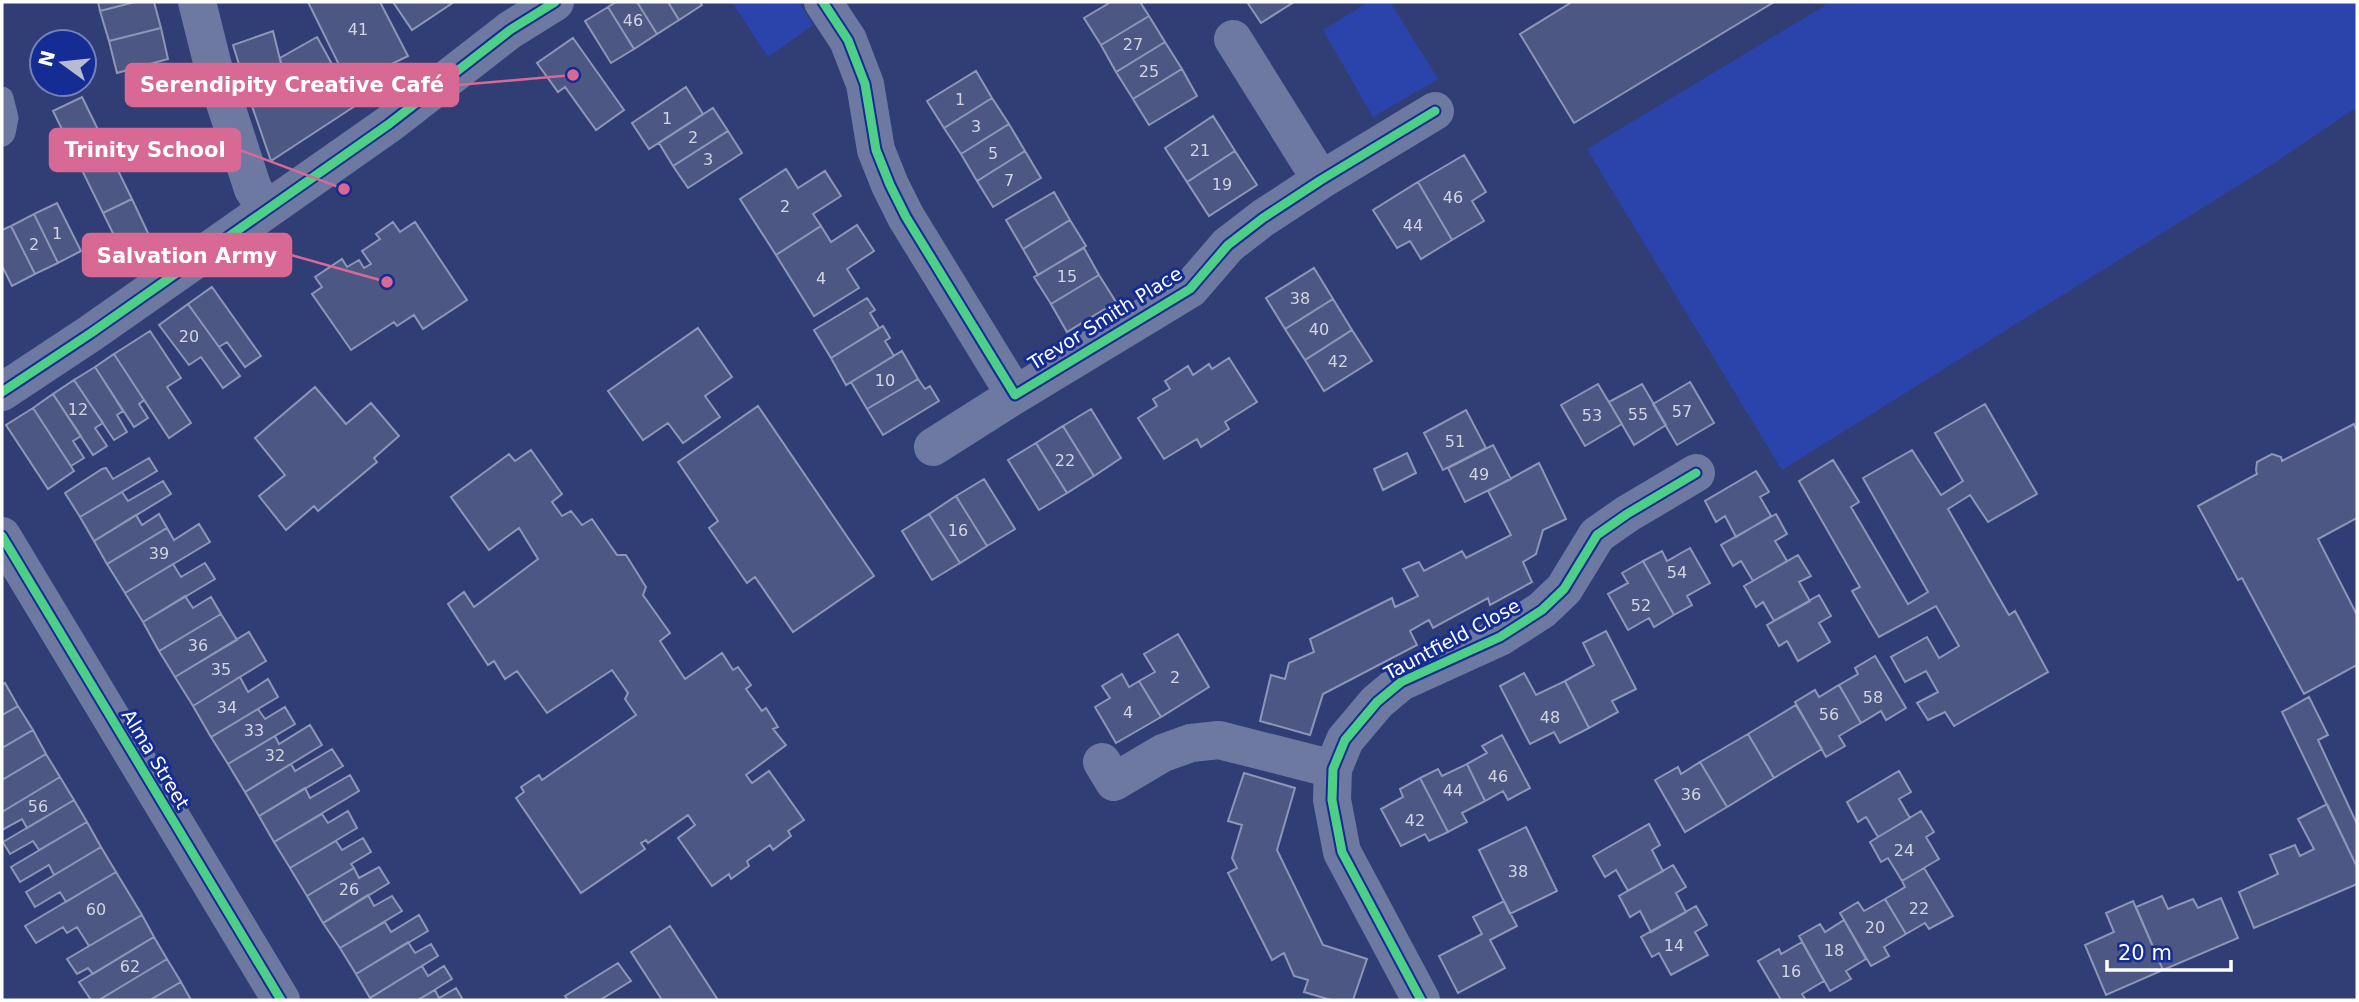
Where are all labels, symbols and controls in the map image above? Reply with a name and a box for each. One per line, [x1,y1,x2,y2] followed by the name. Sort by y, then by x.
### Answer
[623,11,643,30] house number: 46
[348,20,368,39] house number: 41
[28,28,98,98] north arrow
[1123,35,1143,54] house number: 27
[34,48,59,69] text: N
[1139,62,1159,81] house number: 25
[126,64,458,106] callout: Serendipity Creative Café
[140,73,444,97] text: Serendipity Creative Café
[955,90,965,109] house number: 1
[662,109,672,128] house number: 1
[971,117,981,136] house number: 3
[688,128,698,147] house number: 2
[50,129,240,171] callout: Trinity School
[64,138,226,162] text: Trinity School
[1190,141,1210,160] house number: 21
[988,144,998,163] house number: 5
[703,150,713,169] house number: 3
[1004,171,1014,190] house number: 7
[1212,175,1232,194] house number: 19
[1443,188,1463,207] house number: 46
[780,197,790,216] house number: 2
[1403,216,1423,235] house number: 44
[52,224,62,243] house number: 1
[83,234,291,276] callout: Salvation Army
[29,235,39,254] house number: 2
[97,244,278,268] text: Salvation Army
[1023,262,1186,375] street label: Trevor Smith Place
[1057,267,1077,286] house number: 15
[816,269,826,288] house number: 4
[1290,289,1310,308] house number: 38
[1309,320,1329,339] house number: 40
[179,327,199,346] house number: 20
[1328,352,1348,371] house number: 42
[875,371,895,390] house number: 10
[68,400,88,419] house number: 12
[1672,402,1692,421] house number: 57
[1628,405,1648,424] house number: 55
[1582,406,1602,425] house number: 53
[1445,432,1465,451] house number: 51
[1055,451,1075,470] house number: 22
[1469,465,1489,484] house number: 49
[948,521,968,540] house number: 16
[149,544,169,563] house number: 39
[1667,563,1687,582] house number: 54
[1380,594,1524,684] street label: Tauntfield Close
[1631,596,1651,615] house number: 52
[188,636,208,655] house number: 36
[211,660,231,679] house number: 35
[1170,668,1180,687] house number: 2
[1863,688,1883,707] house number: 58
[217,698,237,717] house number: 34
[1123,703,1133,722] house number: 4
[118,705,194,813] street label: Alma Street
[1819,705,1839,724] house number: 56
[1540,708,1560,727] house number: 48
[244,721,264,740] house number: 33
[265,746,285,765] house number: 32
[1488,767,1508,786] house number: 46
[1443,781,1463,800] house number: 44
[1681,785,1701,804] house number: 36
[28,797,48,816] house number: 56
[1405,811,1425,830] house number: 42
[1894,841,1914,860] house number: 24
[1508,862,1528,881] house number: 38
[339,880,359,899] house number: 26
[1909,899,1929,918] house number: 22
[86,900,106,919] house number: 60
[1865,918,1885,937] house number: 20
[2107,928,2231,972] scale bar
[1664,936,1684,955] house number: 14
[1824,941,1844,960] house number: 18
[2118,941,2172,965] text: 20 m
[120,957,140,976] house number: 62
[1781,962,1801,981] house number: 16

